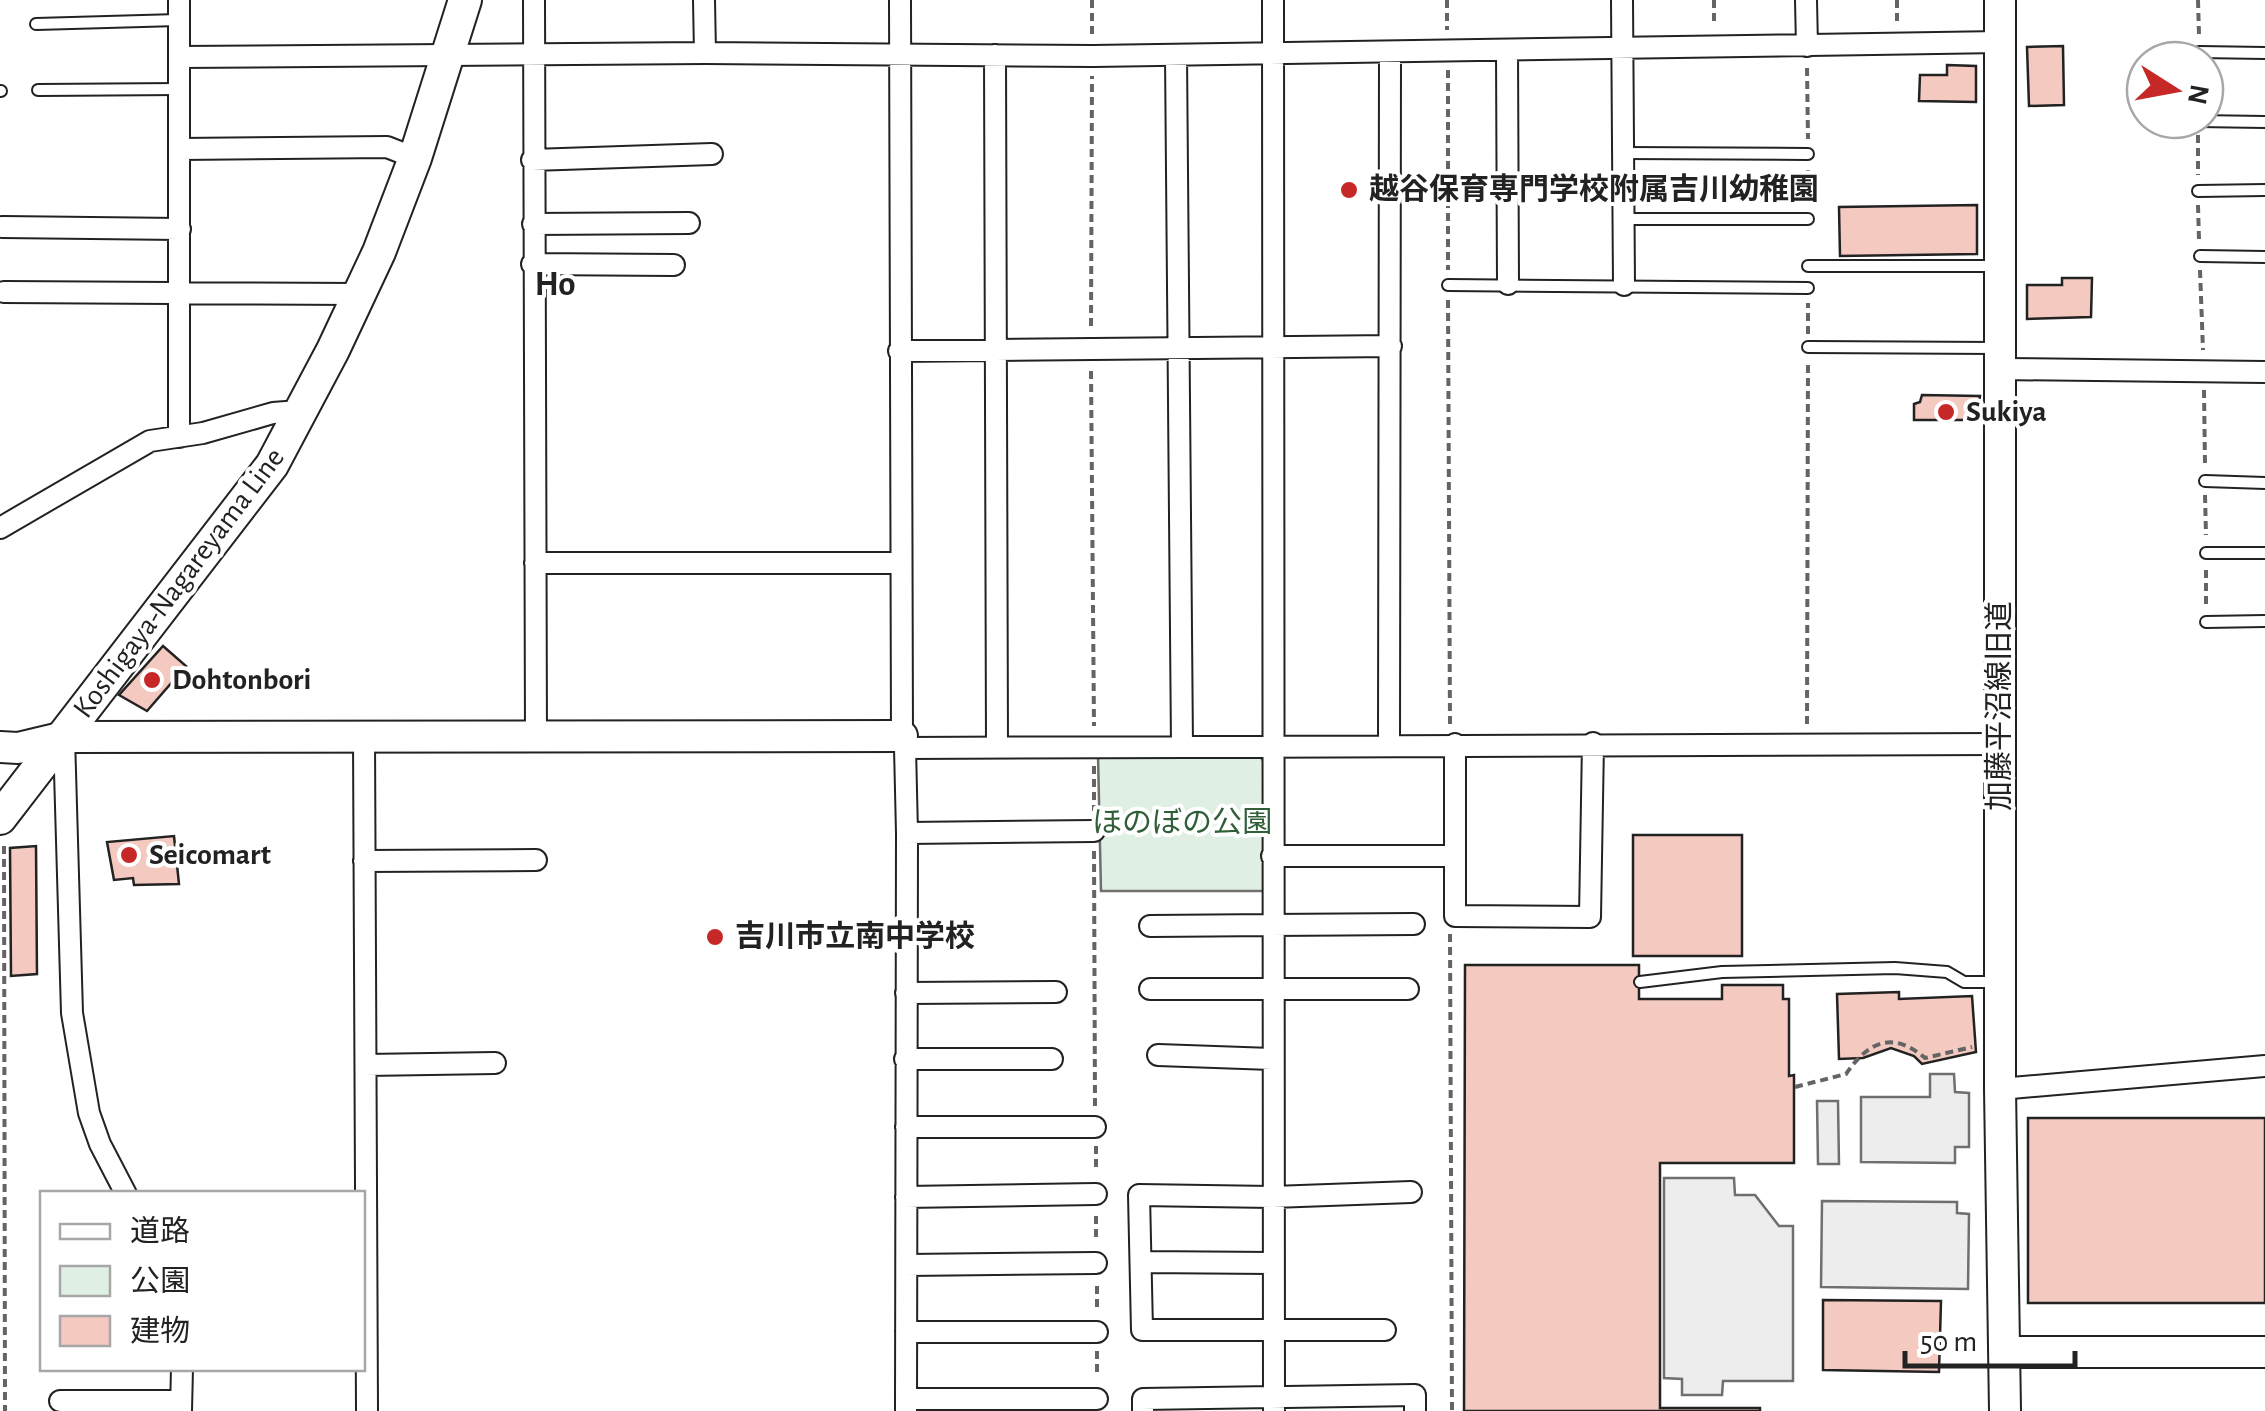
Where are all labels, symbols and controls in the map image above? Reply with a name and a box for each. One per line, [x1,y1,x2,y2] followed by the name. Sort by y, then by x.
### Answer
[2125,40,2225,140] north arrow
[2182,82,2213,107] text: N
[1369,173,1819,205] place label: 越谷保育専門学校附属吉川幼稚園
[1338,179,1360,201] marker: 越谷保育専門学校附属吉川幼稚園
[535,267,575,302] district label: Ho
[1966,397,2047,427] place label: Sukiya
[1935,401,1957,423] marker: Sukiya
[68,442,290,724] street label: Koshigaya-Nagareyama Line
[1983,601,2015,811] street label: 加藤平沼線旧道
[172,665,311,695] place label: Dohtonbori
[141,669,163,691] marker: Dohtonbori
[1092,807,1272,838] park label: ほのぼの公園
[149,840,271,870] place label: Seicomart
[118,844,140,866] marker: Seicomart
[735,920,975,952] place label: 吉川市立南中学校
[704,926,726,948] marker: 吉川市立南中学校
[40,1191,365,1371] legend
[130,1215,190,1247] text: 道路
[130,1266,190,1297] text: 公園
[1905,1306,2075,1368] scale bar
[130,1315,190,1347] text: 建物
[1920,1327,1977,1357] text: 50 m

